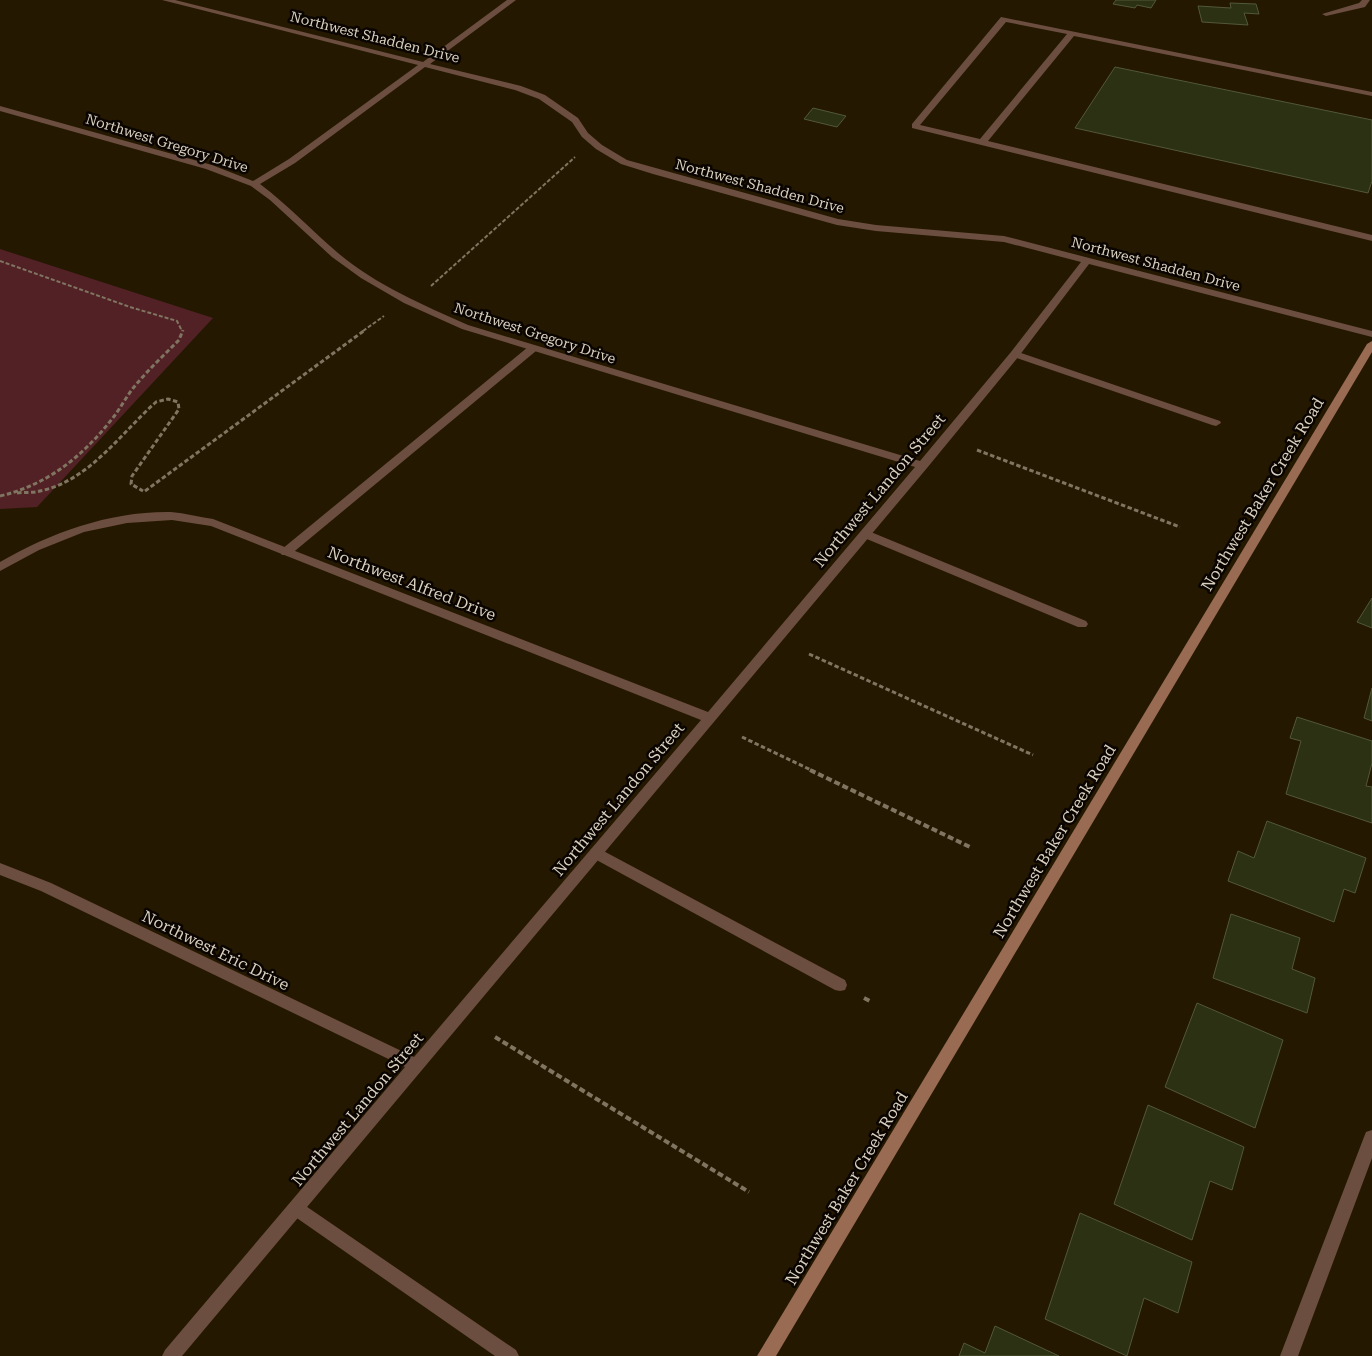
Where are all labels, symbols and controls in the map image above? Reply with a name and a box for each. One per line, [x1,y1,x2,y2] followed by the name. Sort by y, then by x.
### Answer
[289,8,462,66] street label: Northwest Shadden Drive
[84,111,250,175] street label: Northwest Gregory Drive
[674,156,846,216] street label: Northwest Shadden Drive
[1070,234,1242,294] street label: Northwest Shadden Drive
[452,299,618,367] street label: Northwest Gregory Drive
[1197,394,1328,594] street label: Northwest Baker Creek Road
[810,410,949,571] street label: Northwest Landon Street
[325,543,499,624] street label: Northwest Alfred Drive
[549,719,688,880] street label: Northwest Landon Street
[989,741,1120,941] street label: Northwest Baker Creek Road
[139,907,293,994] street label: Northwest Eric Drive
[288,1029,427,1190] street label: Northwest Landon Street
[781,1088,912,1288] street label: Northwest Baker Creek Road

